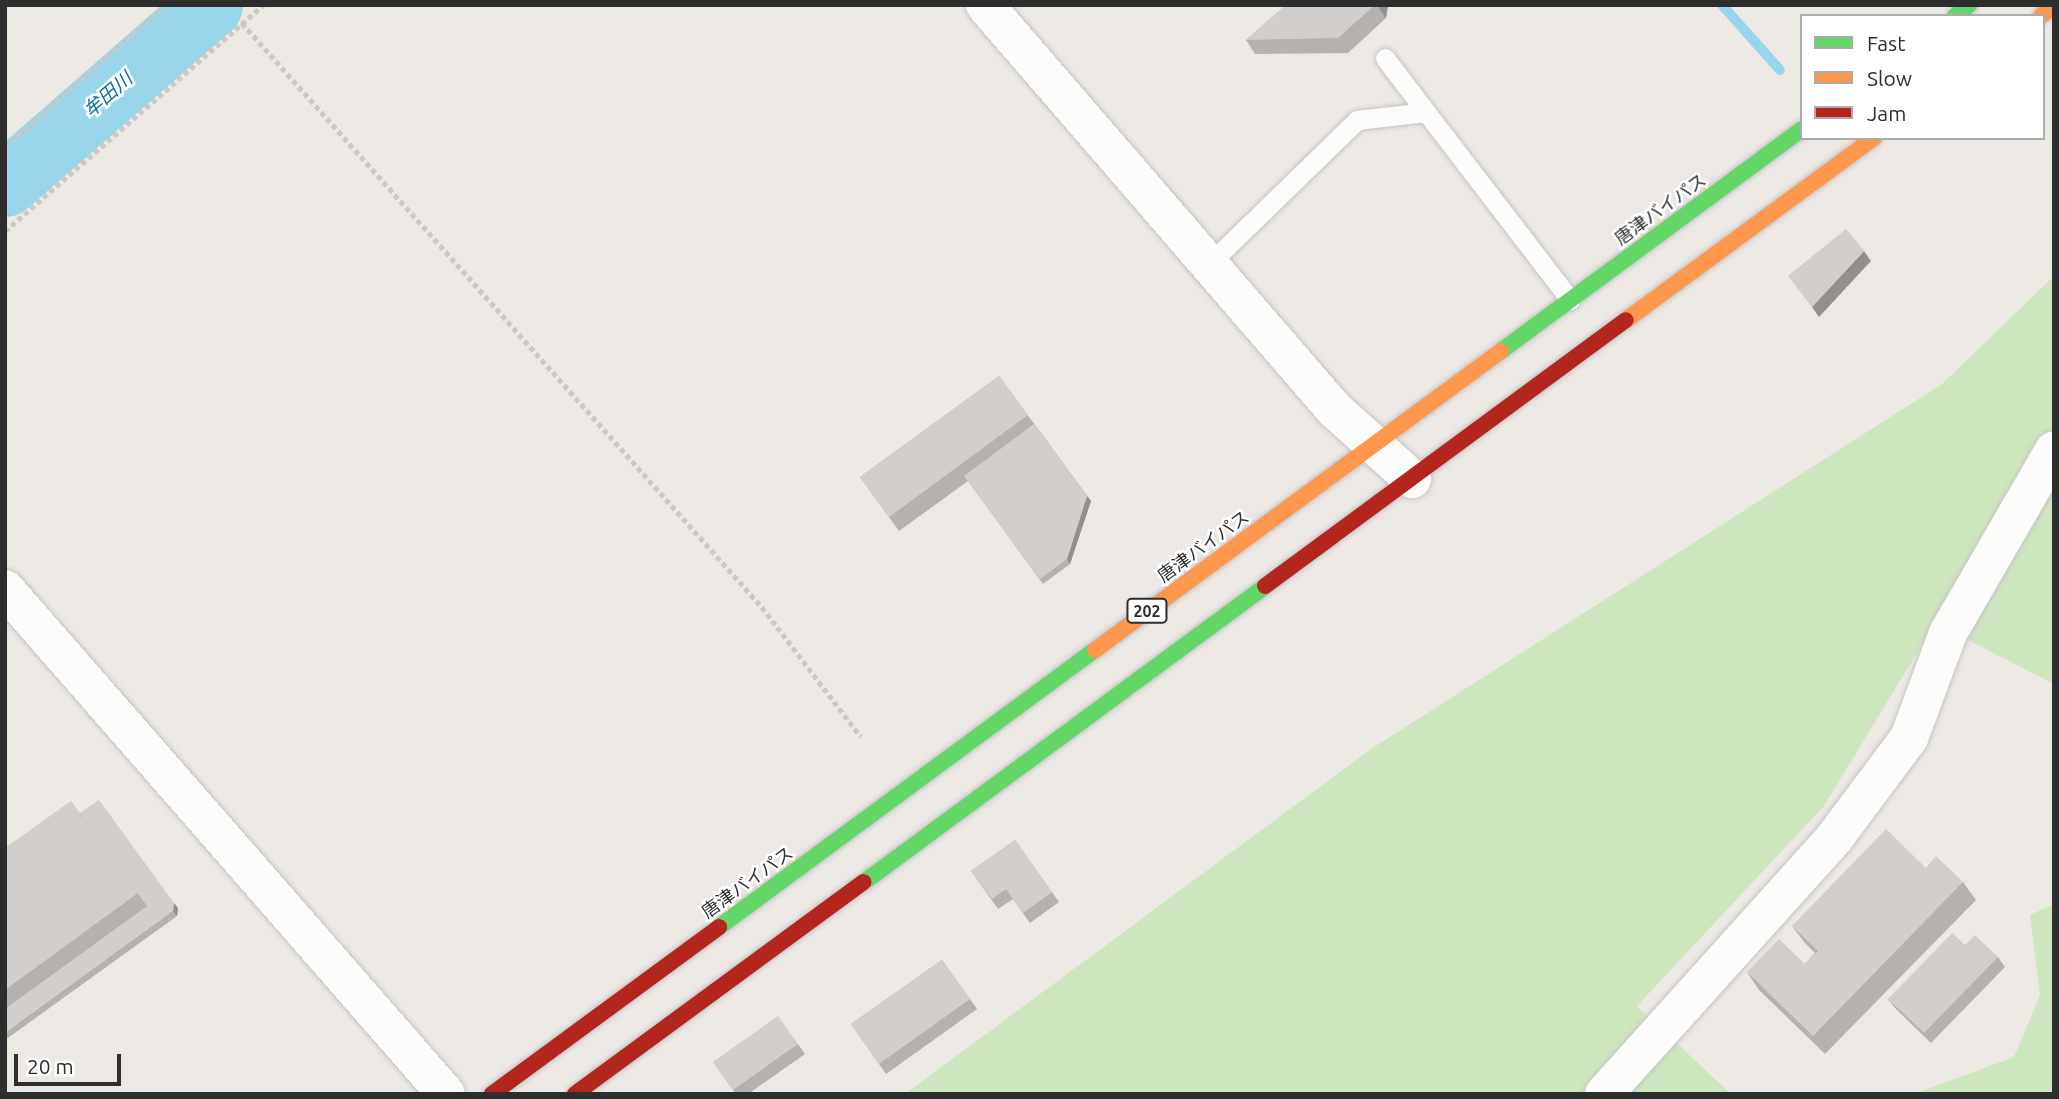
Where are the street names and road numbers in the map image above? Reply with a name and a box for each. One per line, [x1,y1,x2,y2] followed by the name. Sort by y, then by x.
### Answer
[1610,169,1710,249] street label: 唐津バイパス
[1153,506,1253,586] street label: 唐津バイパス
[1126,598,1168,624] road number: 202
[697,842,797,922] street label: 唐津バイパス

